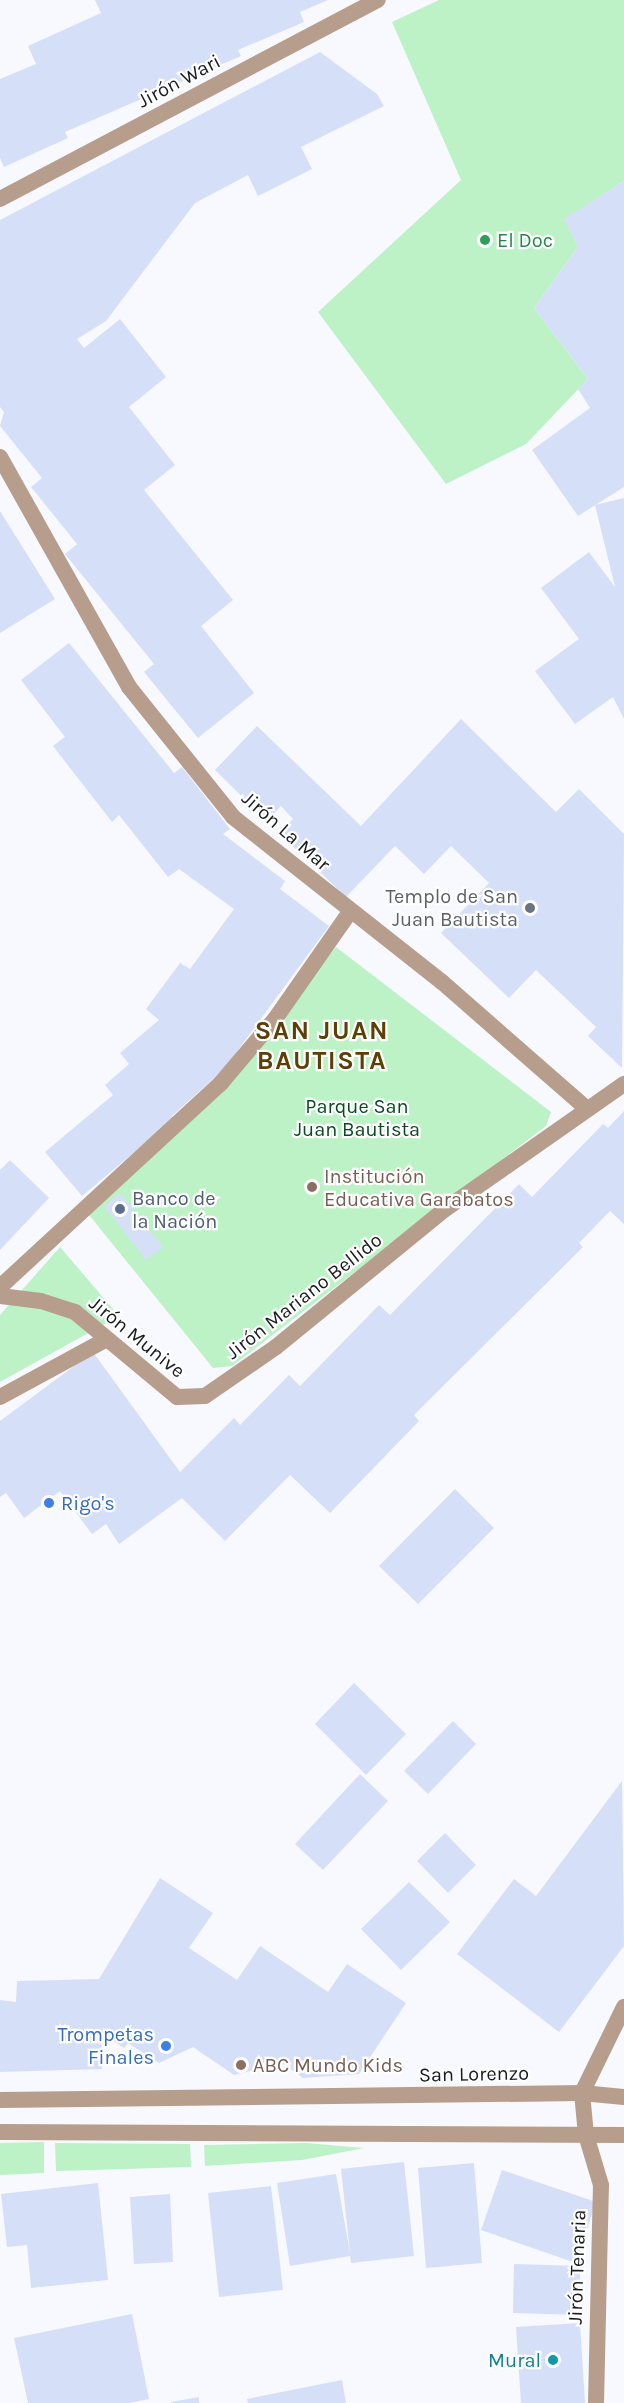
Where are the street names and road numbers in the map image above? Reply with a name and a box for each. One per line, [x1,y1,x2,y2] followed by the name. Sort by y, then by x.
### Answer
[133,49,225,113] street label: Jirón Wari
[237,786,335,876] street label: Jirón La Mar
[221,1228,387,1364] street label: Jirón Mariano Bellido
[84,1291,190,1383] street label: Jirón Munive
[419,2061,529,2087] street label: San Lorenzo
[563,2209,591,2325] street label: Jirón Tenaria

